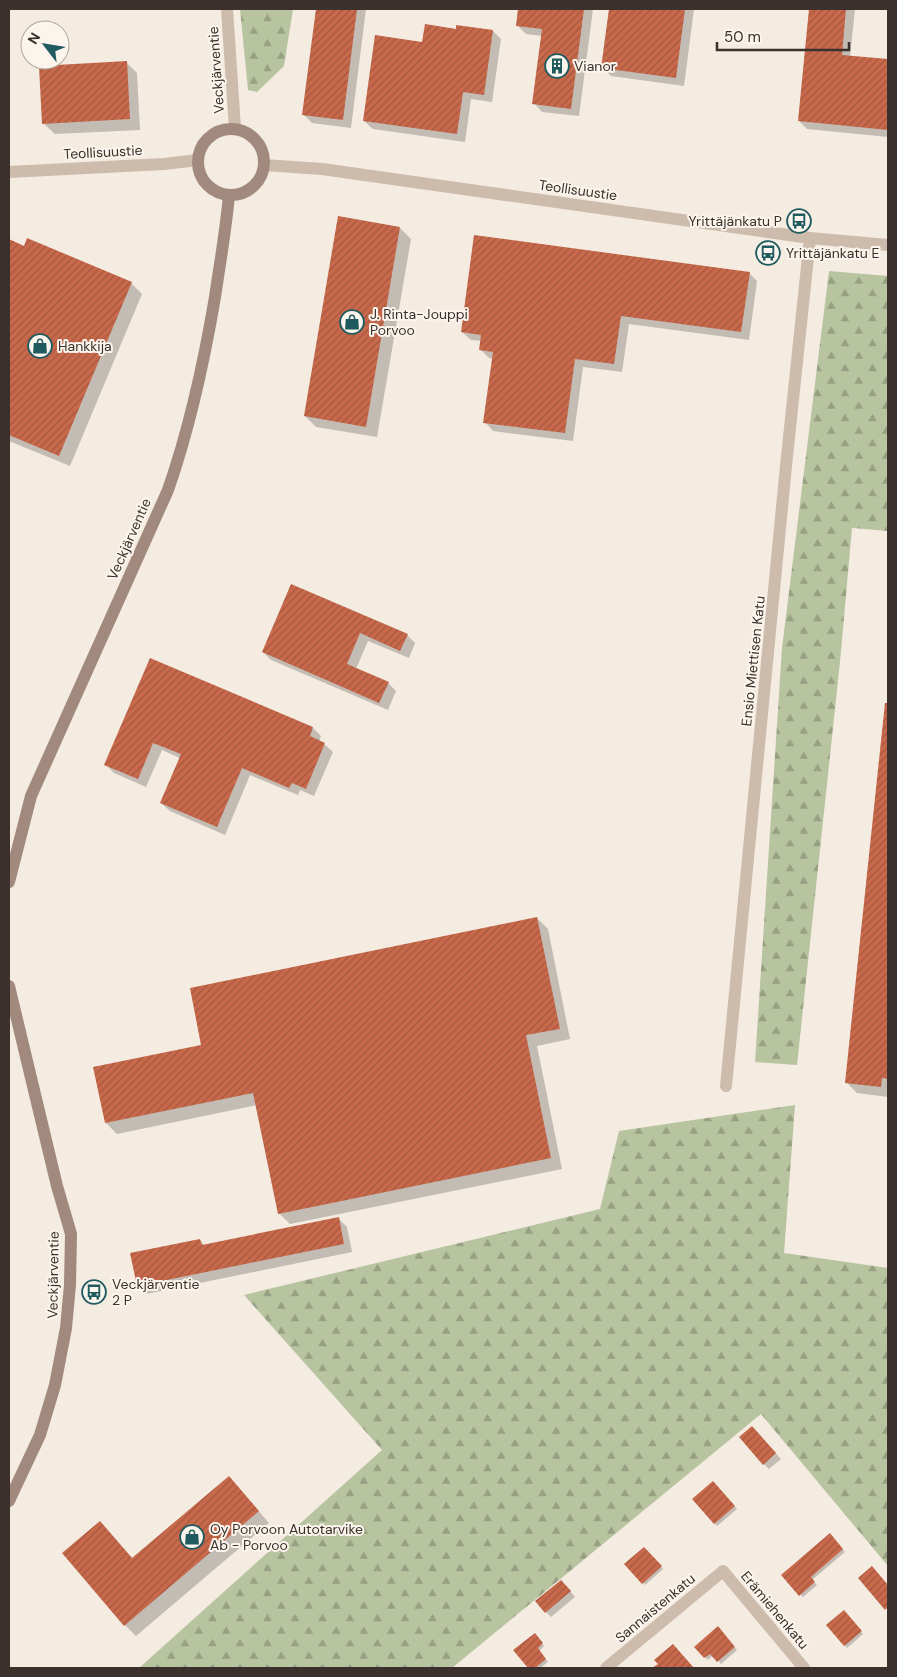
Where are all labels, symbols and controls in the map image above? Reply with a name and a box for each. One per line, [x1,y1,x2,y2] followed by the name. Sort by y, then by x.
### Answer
[20,20,70,70] north arrow
[717,20,850,52] scale bar
[204,26,228,114] street label: Veckjärventie
[724,27,761,47] text: 50 m
[24,29,44,47] text: N
[544,53,570,79] building icon: Vianor
[574,57,616,75] place label: Vianor
[63,141,143,163] street label: Teollisuustie
[538,176,618,204] street label: Teollisuustie
[786,208,812,234] bus stop icon: Yrittäjänkatu P
[688,212,782,230] place label: Yrittäjänkatu P
[755,240,781,266] bus stop icon: Yrittäjänkatu E
[786,244,879,262] place label: Yrittäjänkatu E
[370,305,468,339] place label: J. Rinta-Jouppi Porvoo
[339,309,365,335] shop icon: J. Rinta-Jouppi Porvoo
[27,333,53,359] shop icon: Hankkija
[58,337,112,355] place label: Hankkija
[103,495,155,583] street label: Veckjärventie
[737,595,769,727] street label: Ensio Miettisen Katu
[43,1231,63,1319] street label: Veckjärventie
[112,1275,200,1309] place label: Veckjärventie 2 P
[81,1279,107,1305] bus stop icon: Veckjärventie 2 P
[210,1520,363,1554] place label: Oy Porvoon Autotarvike Ab - Porvoo
[179,1524,205,1550] shop icon: Oy Porvoon Autotarvike Ab - Porvoo
[737,1567,813,1653] street label: Erämiehenkatu
[611,1569,699,1647] street label: Sannaistenkatu

